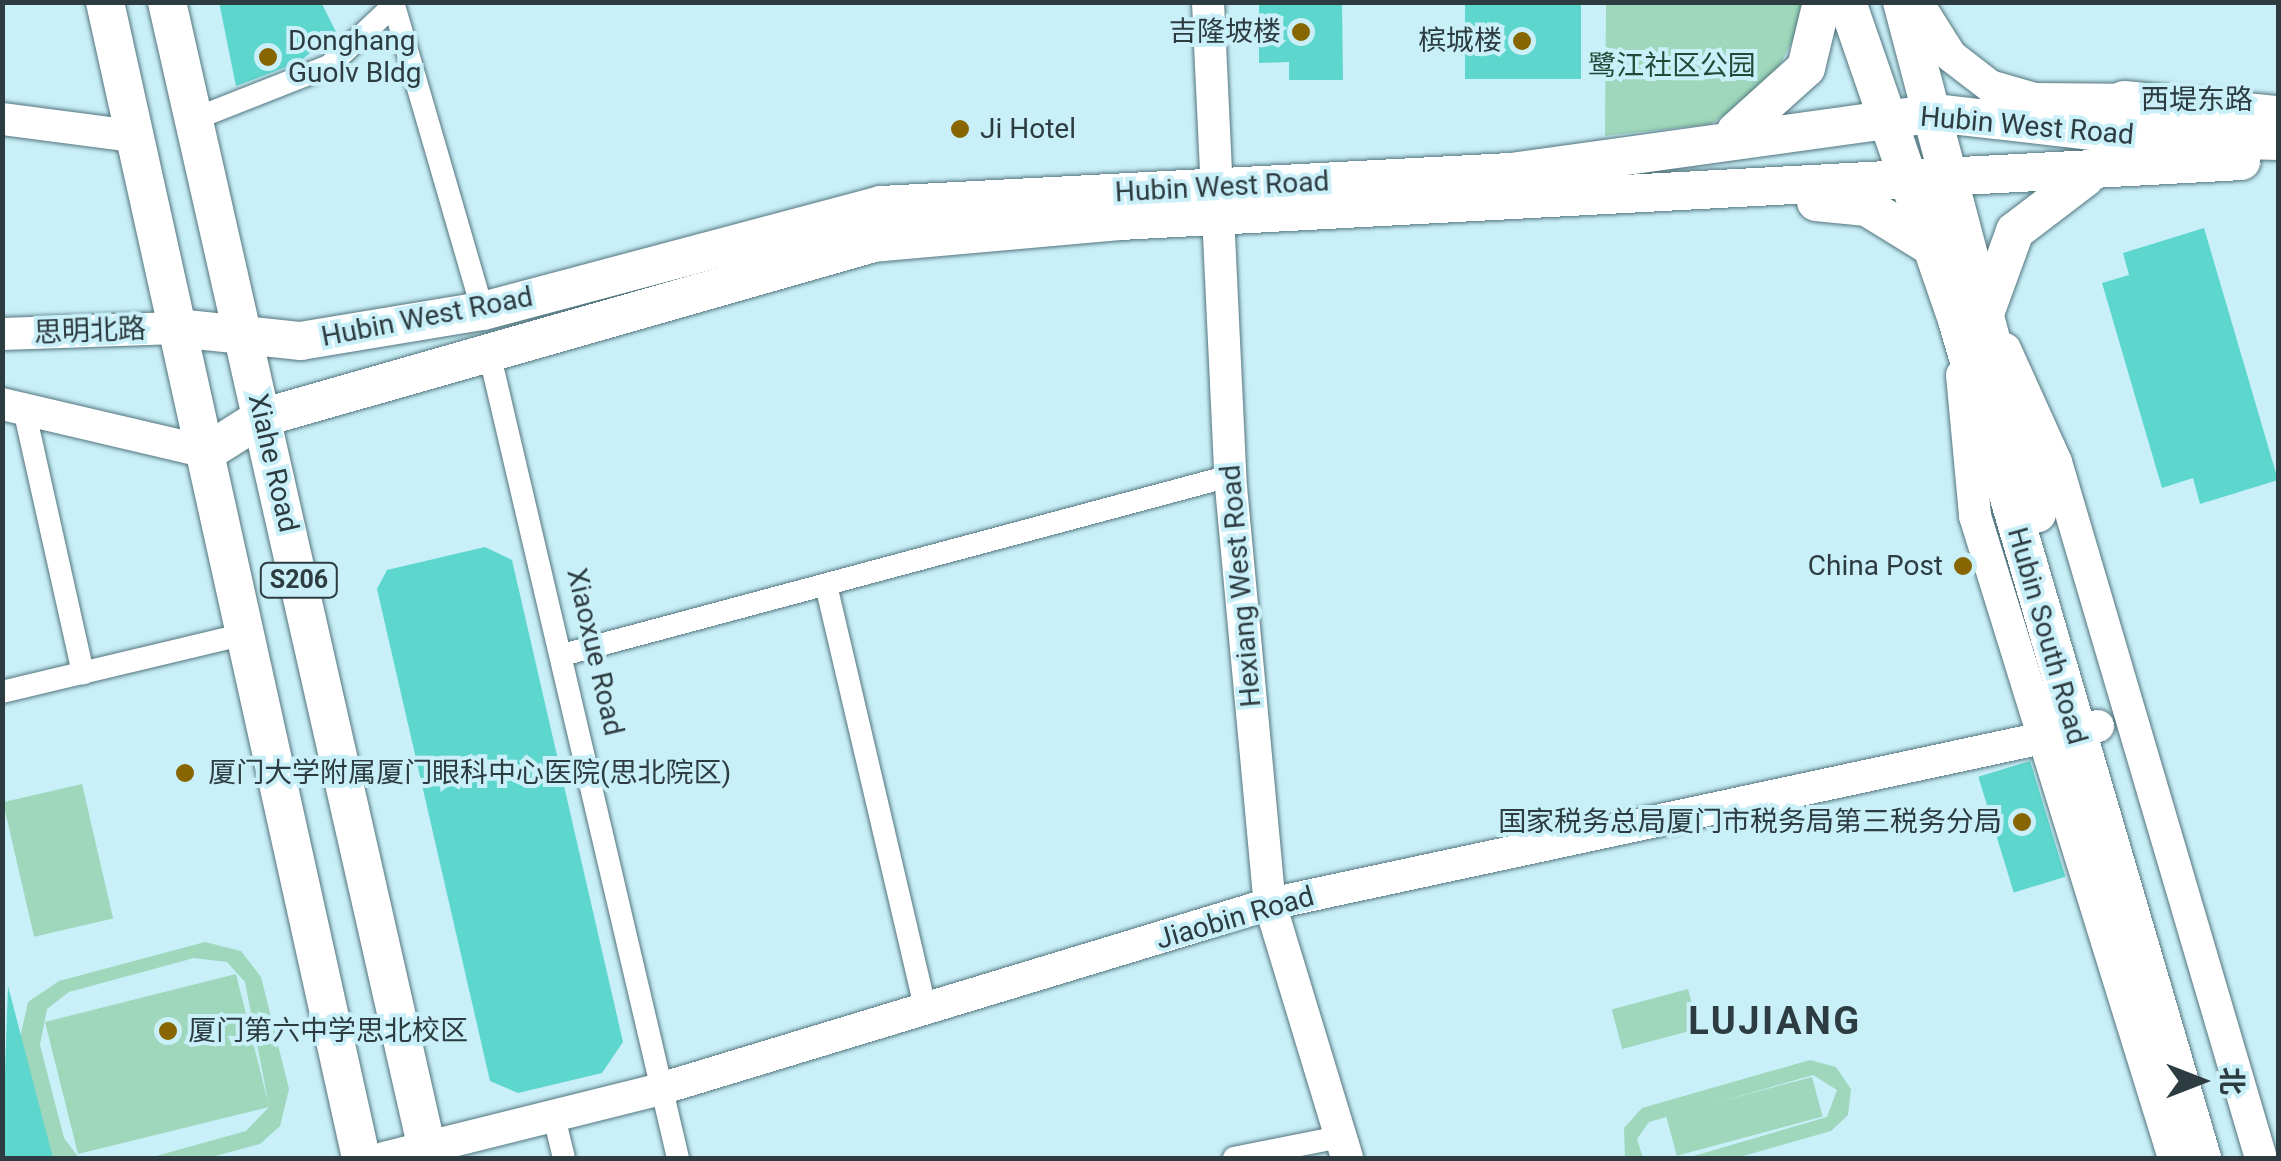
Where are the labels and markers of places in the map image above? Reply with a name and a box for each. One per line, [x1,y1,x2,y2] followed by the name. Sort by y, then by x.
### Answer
[1169,15,1281,49] place label: 吉隆坡楼
[1290,21,1312,43] marker: 吉隆坡楼
[288,24,422,90] place label: Donghang Guolv Bldg
[1418,24,1502,58] place label: 槟城楼
[1511,30,1533,52] marker: 槟城楼
[257,46,279,68] marker: Donghang Guolv Bldg
[980,112,1076,146] place label: Ji Hotel
[949,118,971,140] marker: Ji Hotel
[1808,549,1943,583] place label: China Post
[1952,555,1974,577] marker: China Post
[208,756,731,790] place label: 厦门大学附属厦门眼科中心医院(思北院区)
[172,760,198,786] marker: 厦门大学附属厦门眼科中心医院(思北院区)
[1498,805,2002,839] place label: 国家税务总局厦门市税务局第三税务分局
[2011,811,2033,833] marker: 国家税务总局厦门市税务局第三税务分局
[188,1014,468,1048] place label: 厦门第六中学思北校区
[157,1020,179,1042] marker: 厦门第六中学思北校区

